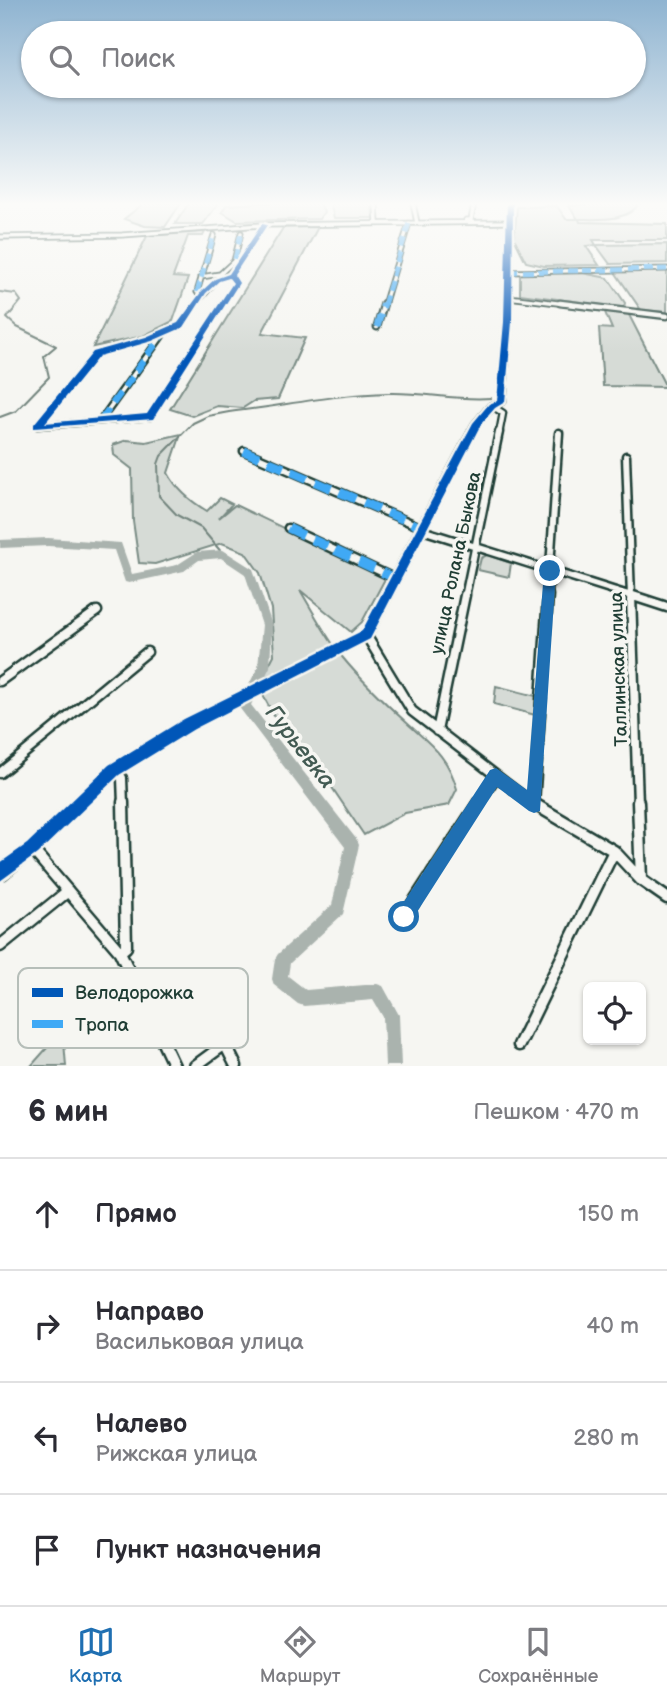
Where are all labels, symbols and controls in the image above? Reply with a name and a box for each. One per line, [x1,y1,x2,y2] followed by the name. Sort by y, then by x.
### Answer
[21,21,646,98] search box
[45,41,83,79] icon: search
[101,44,175,75] text: Поиск
[426,470,486,656] street label: улица Ролана Быкова
[534,555,565,586] route end
[606,591,632,747] street label: Таллинская улица
[259,700,341,794] water label: Гурьевка
[388,901,419,932] route start
[18,968,248,1048] legend
[75,982,194,1005] text: Велодорожка
[583,982,646,1045] map controls
[583,982,646,1045] button: locate
[75,1014,129,1037] text: Тропа
[28,1094,109,1130] text: 6 мин
[473,1098,639,1126] text: Пешком · 470 m
[28,1195,66,1233] icon: ahead
[95,1199,177,1230] text: Прямо
[578,1200,639,1228] text: 150 m
[95,1297,204,1328] text: Направо
[28,1307,66,1345] icon: right
[586,1312,639,1340] text: 40 m
[95,1328,304,1356] text: Васильковая улица
[95,1409,187,1440] text: Налево
[28,1419,66,1457] icon: left
[573,1424,639,1452] text: 280 m
[95,1440,257,1468] text: Рижская улица
[28,1531,66,1569] icon: arrive
[95,1535,321,1566] text: Пункт назначения
[69,1623,122,1688] tab: Карта
[260,1623,341,1688] tab: Маршрут
[478,1623,598,1688] tab: Сохранённые

